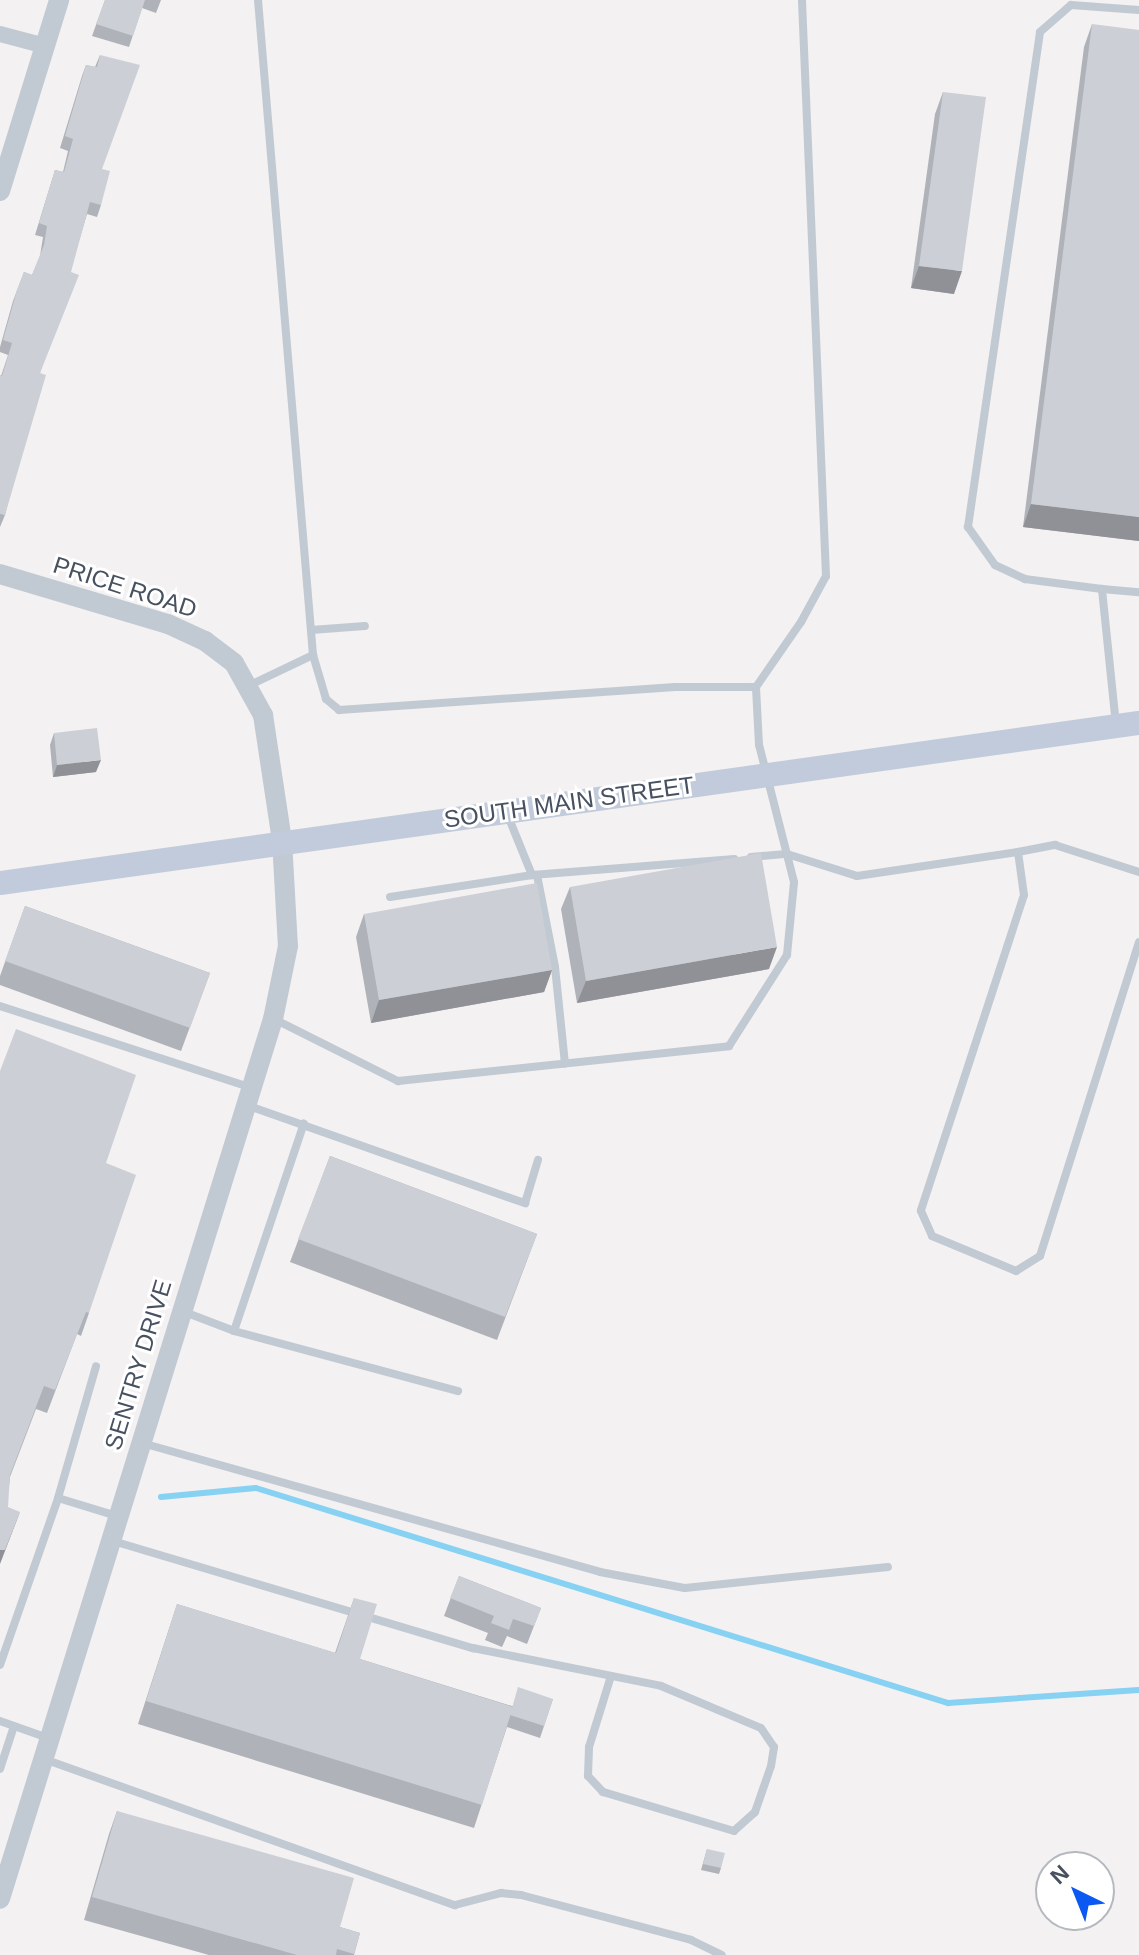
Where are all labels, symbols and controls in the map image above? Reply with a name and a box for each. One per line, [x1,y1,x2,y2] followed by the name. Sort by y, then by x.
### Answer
[50,550,200,624] street label: PRICE ROAD
[442,770,696,834] street label: SOUTH MAIN STREET
[98,1276,178,1454] street label: SENTRY DRIVE
[1035,1851,1115,1931] north arrow
[1045,1860,1074,1889] text: N

